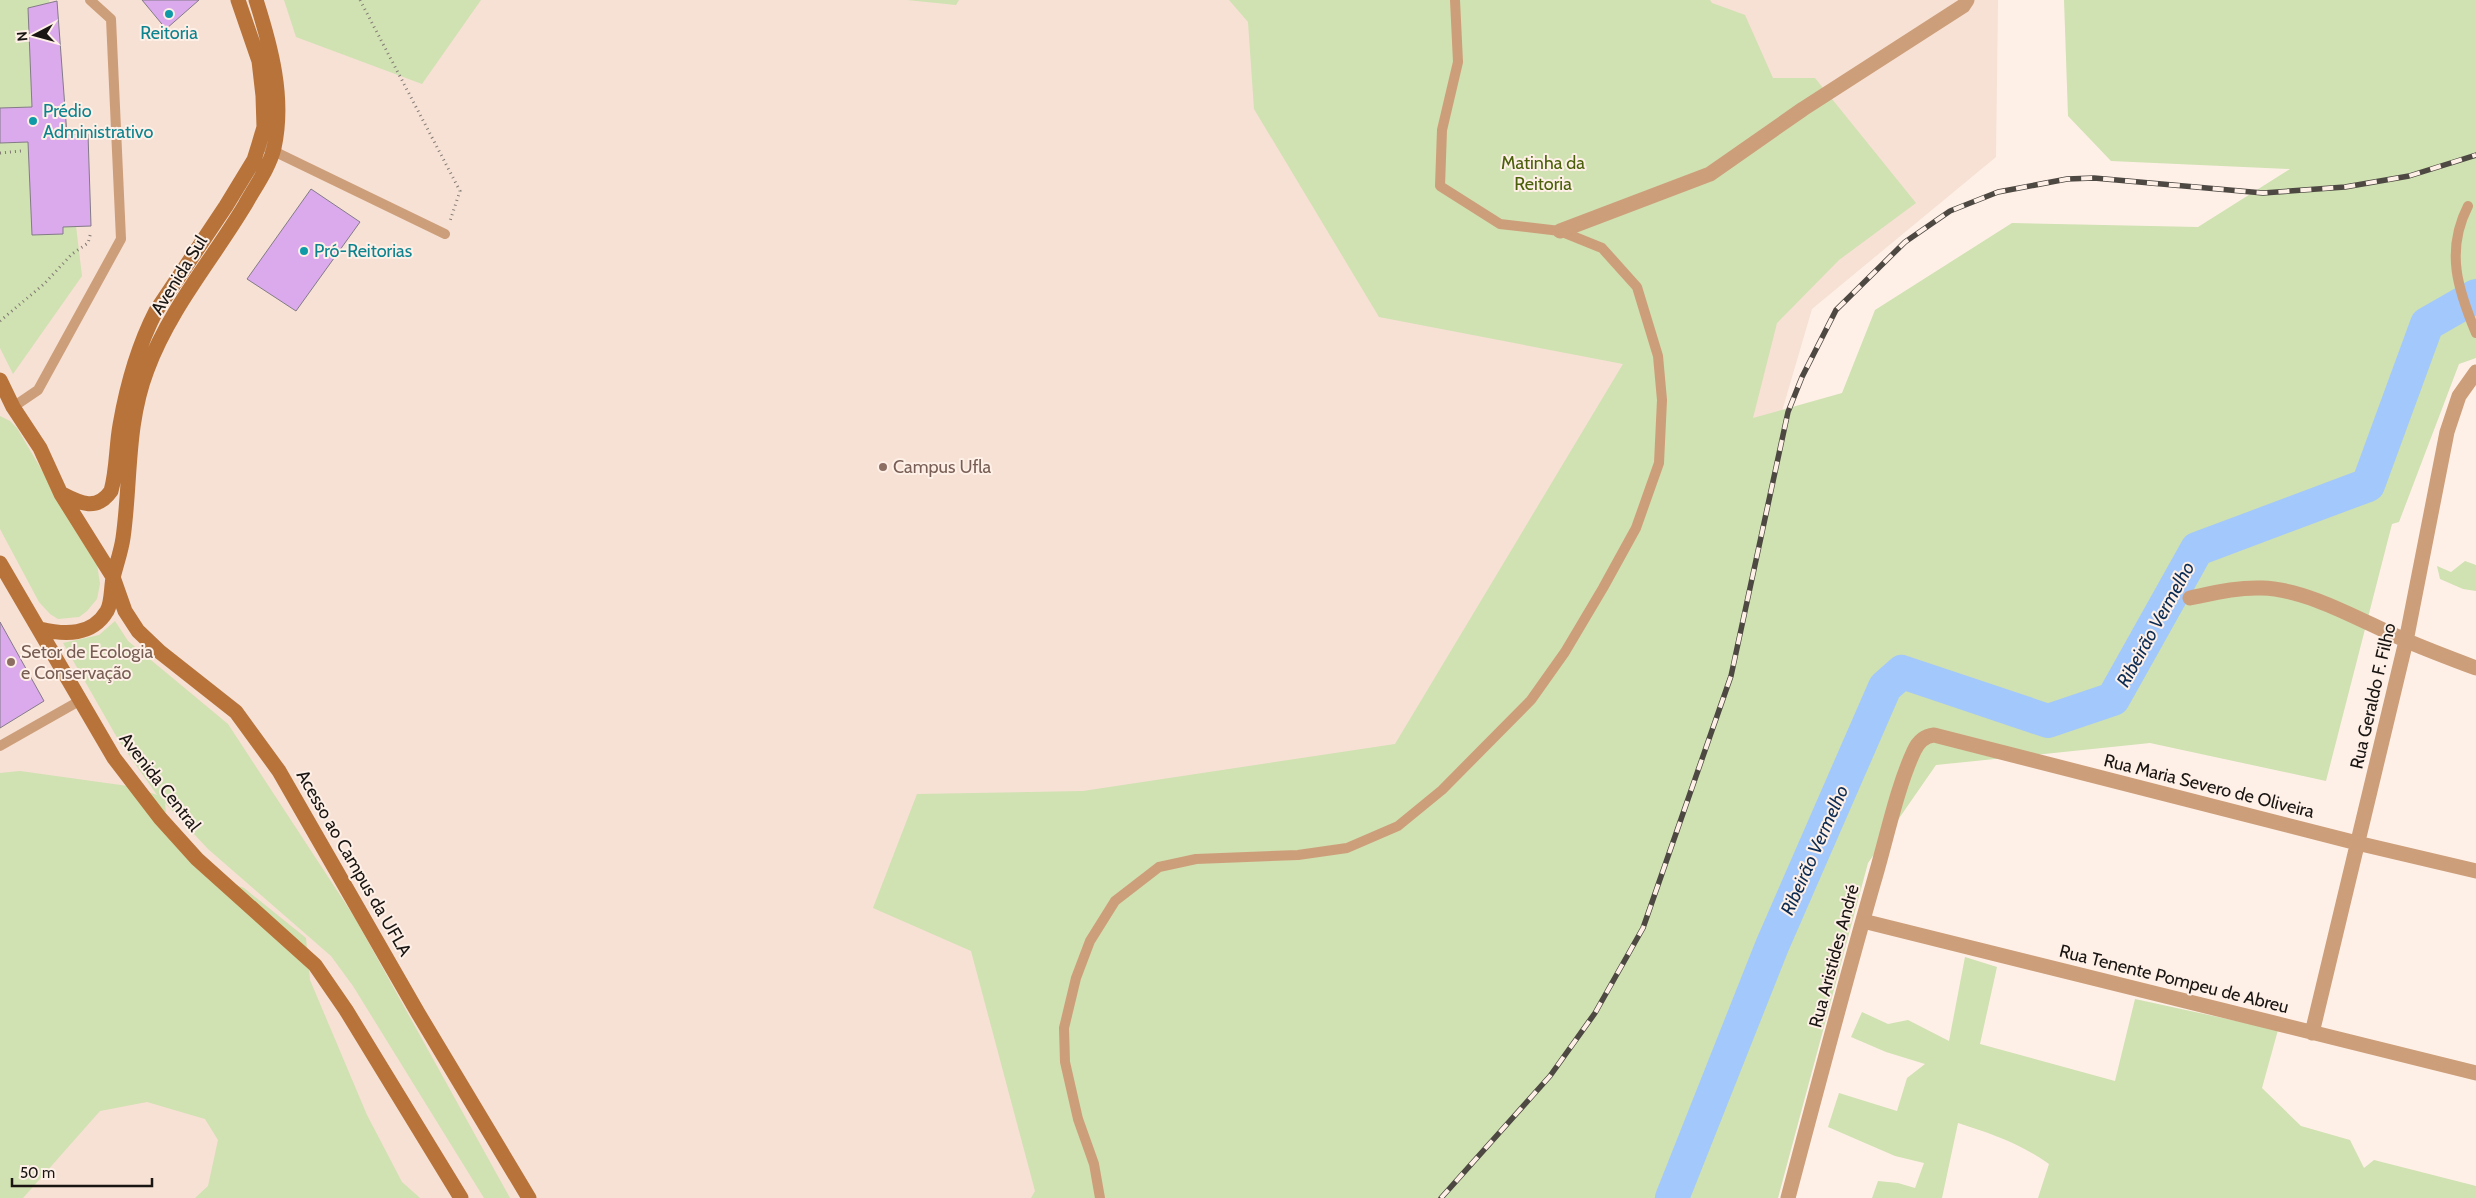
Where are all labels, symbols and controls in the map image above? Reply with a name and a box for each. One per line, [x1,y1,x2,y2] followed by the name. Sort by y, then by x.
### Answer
[163,8,175,20] marker: Reitoria
[10,10,60,60] north arrow
[140,22,198,44] place label: Reitoria
[13,30,32,42] text: N
[43,100,153,143] place label: Prédio Administrativo
[27,115,39,127] marker: Prédio Administrativo
[1501,152,1585,195] park label: Matinha da Reitoria
[146,231,212,319] street label: Avenida Sul
[314,240,412,262] place label: Pró-Reitorias
[298,245,310,257] marker: Pró-Reitorias
[893,456,992,478] place label: Campus Ufla
[877,461,889,473] marker: Campus Ufla
[2112,557,2199,691] water label: Ribeirão Vermelho
[2345,621,2401,771] street label: Rua Geraldo F. Filho
[21,641,153,684] place label: Setor de Ecologia e Conservação
[5,656,17,668] marker: Setor de Ecologia e Conservação
[115,728,206,836] street label: Avenida Central
[2102,749,2317,823] street label: Rua Maria Severo de Oliveira
[292,766,416,960] street label: Acesso ao Campus da UFLA
[1776,782,1853,919] water label: Ribeirão Vermelho
[1804,882,1864,1030] street label: Rua Aristides André
[2057,940,2291,1018] street label: Rua Tenente Pompeu de Abreu
[12,1156,152,1188] scale bar
[20,1164,55,1182] text: 50 m

